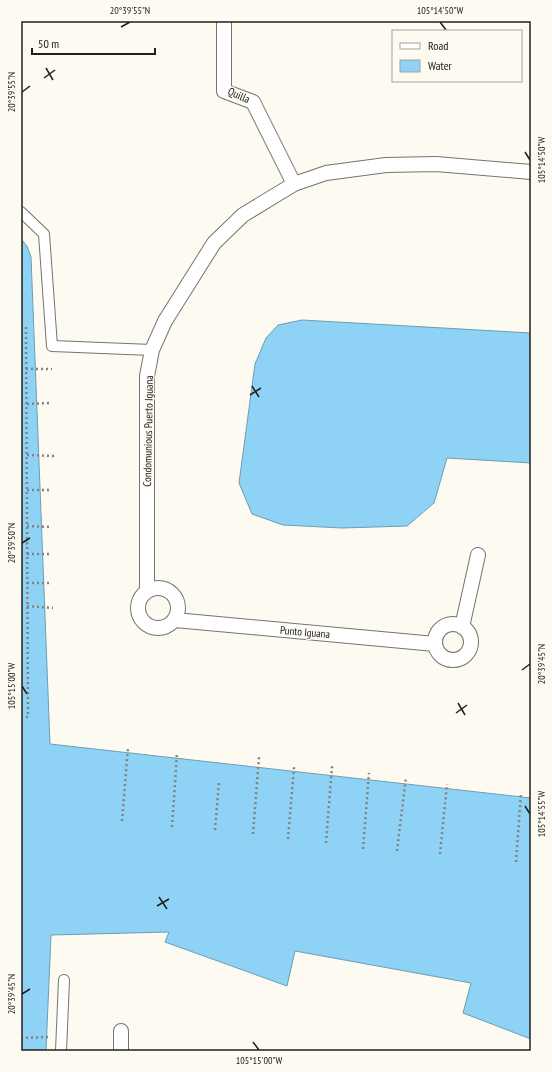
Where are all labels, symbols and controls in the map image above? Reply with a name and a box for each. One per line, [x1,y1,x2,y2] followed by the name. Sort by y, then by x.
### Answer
[110,4,150,17] text: 20°39'55"N
[417,4,464,17] text: 105°14'50"W
[32,30,155,56] scale bar
[392,30,522,82] legend
[38,36,59,51] text: 50 m
[428,38,448,53] text: Road
[428,58,453,73] text: Water
[5,72,18,112] text: 20°39'55"N
[226,84,252,106] street label: Quilla
[535,136,548,183] text: 105°14'50"W
[140,375,156,487] street label: Condomunious Puerto Iguana
[5,523,18,563] text: 20°39'50"N
[279,623,331,641] street label: Punto Iguana
[535,644,548,684] text: 20°39'45"N
[5,662,18,709] text: 105°15'00"W
[535,790,548,837] text: 105°14'55"W
[5,974,18,1014] text: 20°39'45"N
[236,1054,283,1067] text: 105°15'00"W

